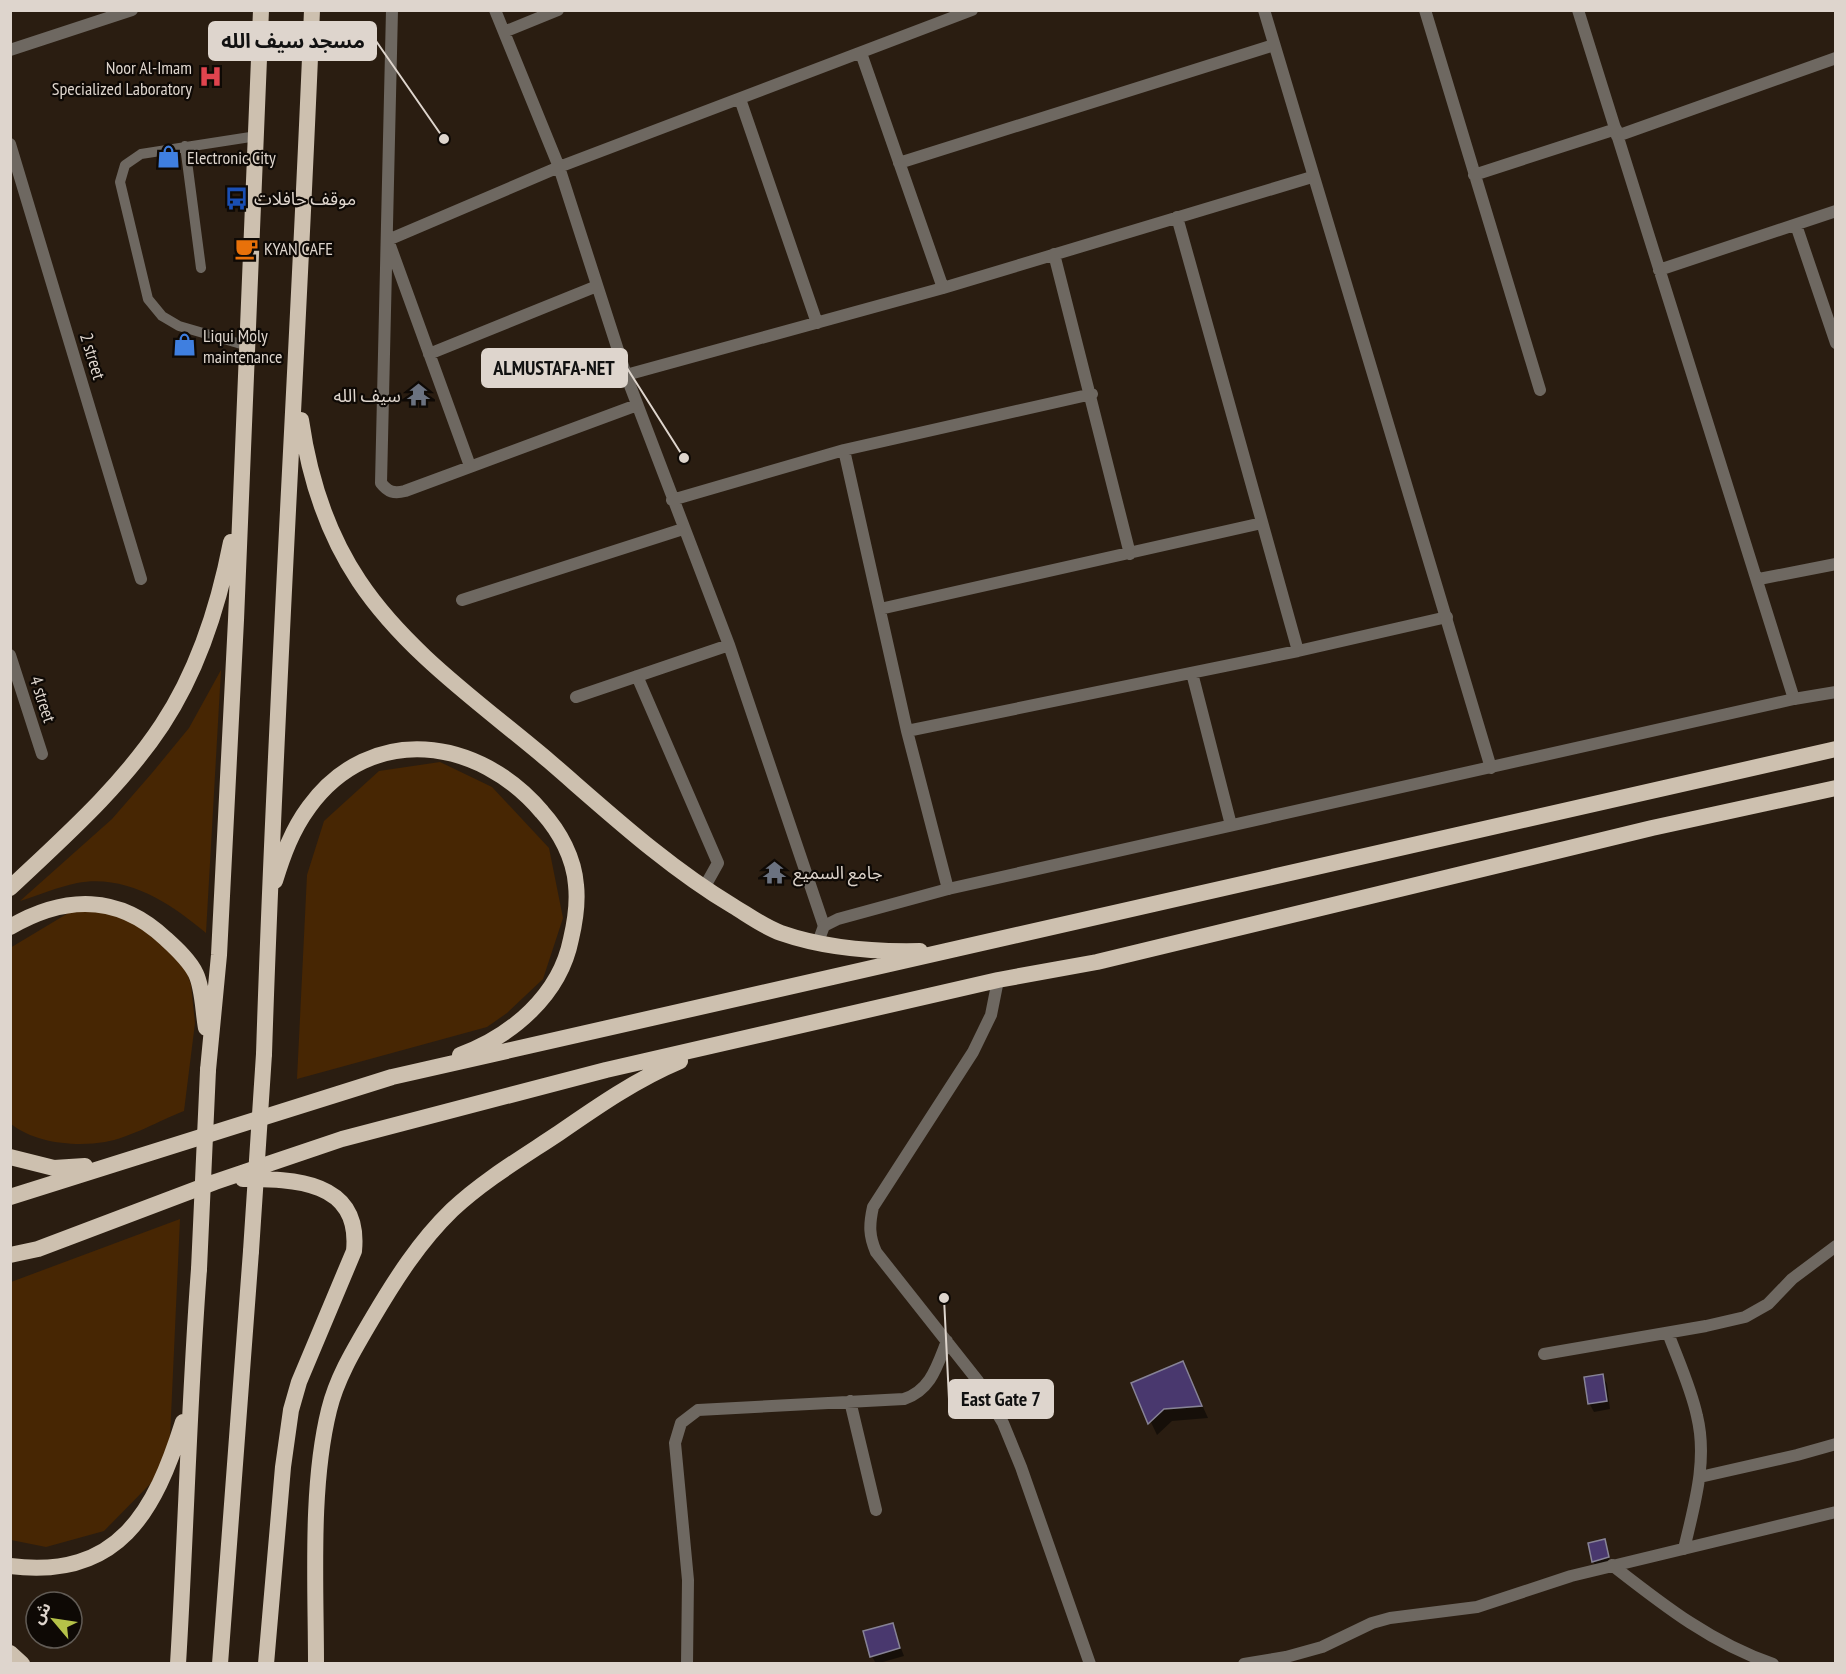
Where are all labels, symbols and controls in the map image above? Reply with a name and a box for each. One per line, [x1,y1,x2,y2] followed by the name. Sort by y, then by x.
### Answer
[209,22,376,60] callout: مسجد سيف الله
[221,28,365,54] text: مسجد سيف الله
[52,56,192,100] place label: Noor Al-Imam Specialized Laboratory
[197,64,223,90] hospital icon: Noor Al-Imam Specialized Laboratory
[156,144,182,170] shop icon: Electronic City
[187,146,276,169] place label: Electronic City
[223,185,249,211] bus stop icon: موقف حافلات
[254,187,356,210] place label: موقف حافلات
[233,235,259,261] cafe icon: KYAN CAFE
[264,237,333,260] place label: KYAN CAFE
[203,324,283,368] place label: Liqui Moly maintenance
[75,330,111,382] street label: 2 street
[172,332,198,358] shop icon: Liqui Moly maintenance
[482,349,627,387] callout: ALMUSTAFA-NET
[492,355,615,381] text: ALMUSTAFA-NET
[406,382,432,408] temple icon: سيف الله
[333,384,401,407] place label: سيف الله
[25,673,61,725] street label: 4 street
[762,859,788,885] temple icon: جامع السميع
[793,861,883,887] place label: جامع السميع
[949,1380,1053,1418] callout: East Gate 7
[961,1386,1041,1412] text: East Gate 7
[24,1590,84,1650] north arrow
[27,1598,55,1627] text: ش

